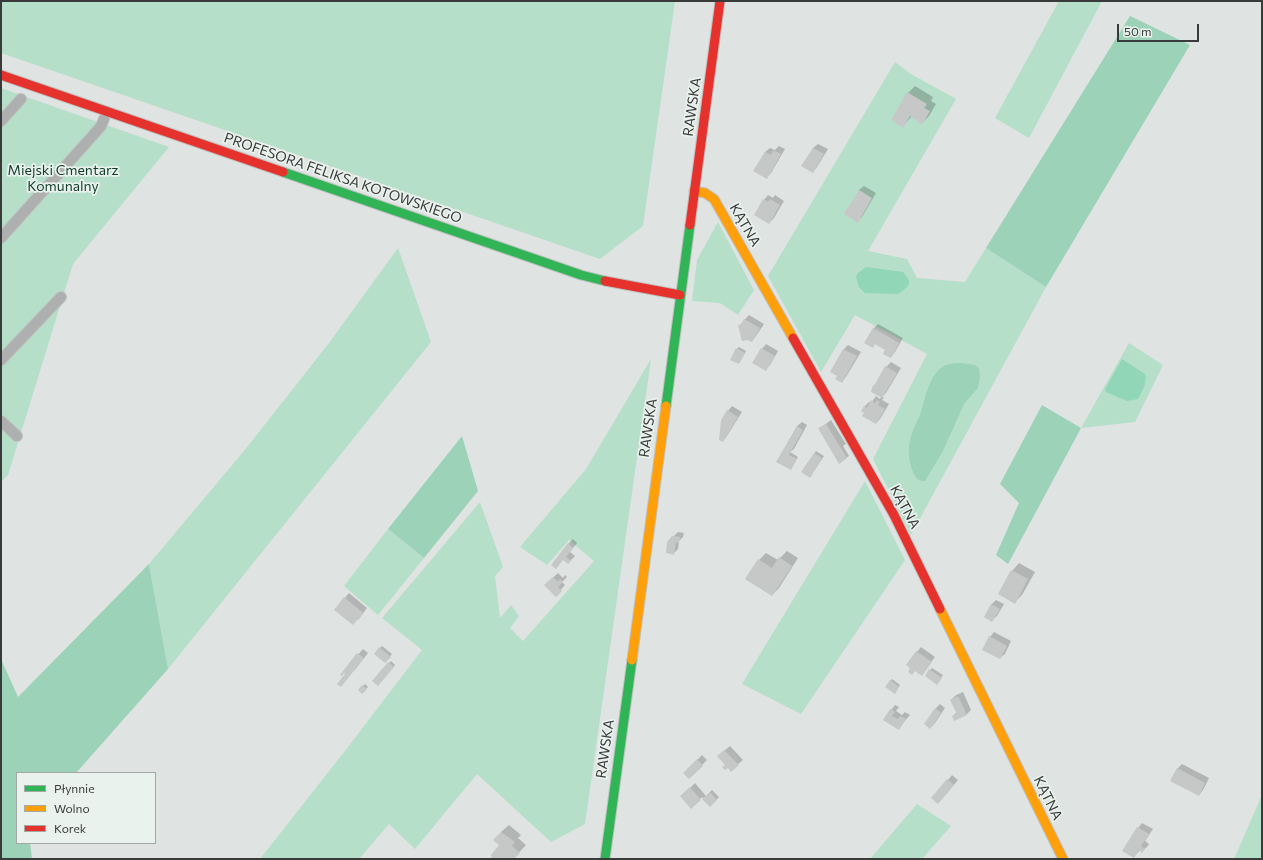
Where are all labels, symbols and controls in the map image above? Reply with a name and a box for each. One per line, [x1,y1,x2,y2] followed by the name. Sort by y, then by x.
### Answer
[1119,16,1201,42] scale bar
[1124,24,1152,38] text: 50 m
[680,76,704,138] street label: RAWSKA
[222,129,464,227] street label: PROFESORA FELIKSA KOTOWSKIEGO
[7,162,119,194] park label: Miejski Cmentarz Komunalny
[726,200,764,250] street label: KĄTNA
[636,397,660,459] street label: RAWSKA
[887,482,923,532] street label: KĄTNA
[593,718,617,780] street label: RAWSKA
[16,772,156,844] legend
[1030,773,1066,823] street label: KĄTNA
[54,781,95,795] text: Płynnie
[54,801,90,815] text: Wolno
[54,821,86,835] text: Korek

